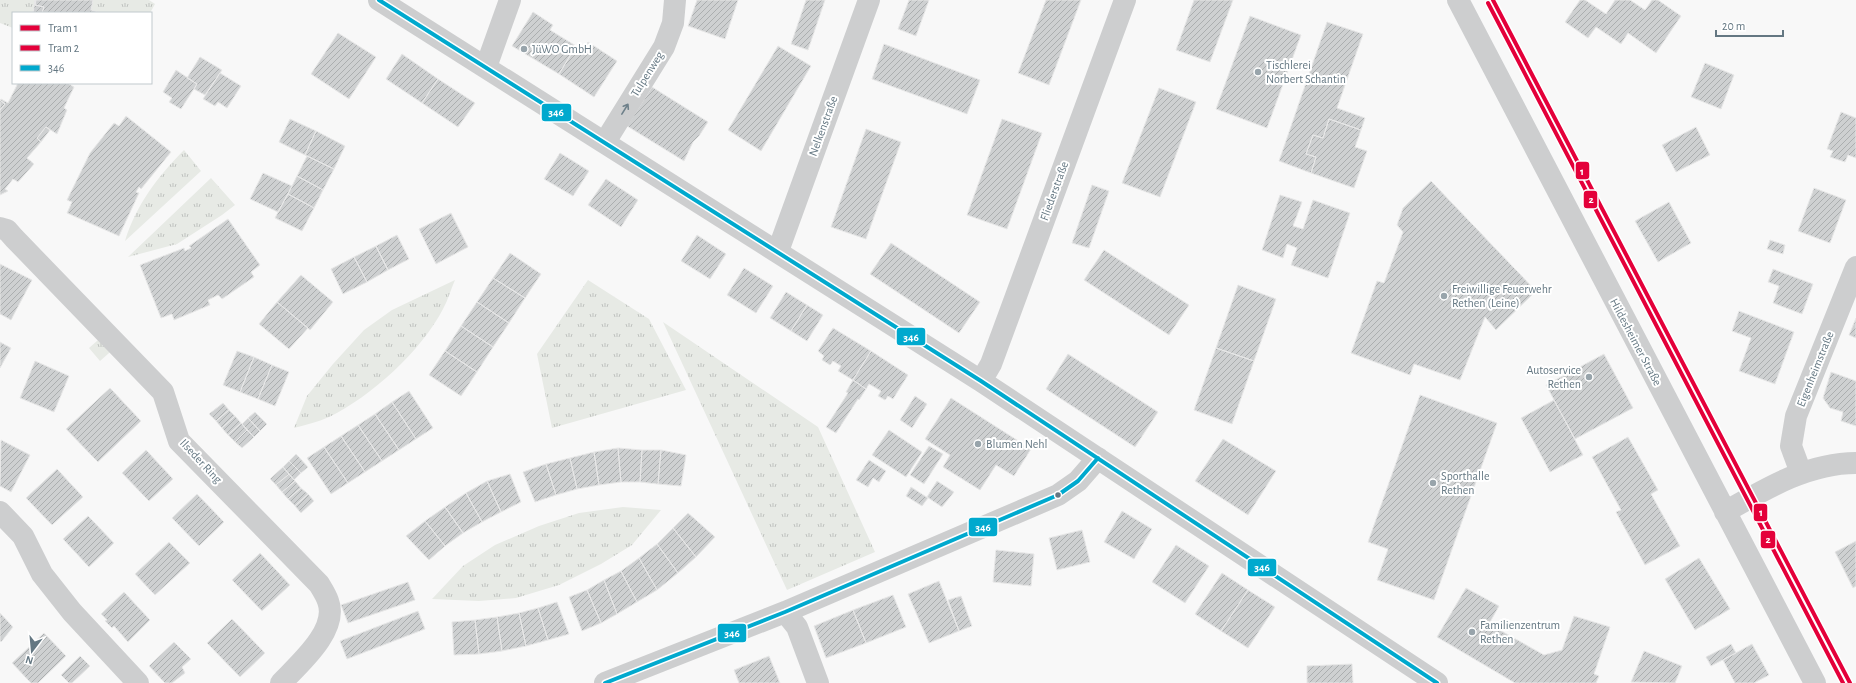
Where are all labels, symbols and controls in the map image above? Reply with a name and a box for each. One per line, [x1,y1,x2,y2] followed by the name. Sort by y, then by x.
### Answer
[12,12,152,84] legend
[1716,12,1783,38] scale bar
[1722,20,1745,32] text: 20 m
[48,22,78,34] text: Tram 1
[48,42,80,54] text: Tram 2
[532,43,592,55] place label: JüWO GmbH
[519,44,529,54] marker: JüWO GmbH
[628,49,666,99] street label: Tulpenweg
[1266,59,1346,85] place label: Tischlerei Norbert Schantin
[48,62,65,74] text: 346
[1253,67,1263,77] marker: Tischlerei Norbert Schantin
[807,94,839,158] street label: Nelkenstraße
[541,103,572,122] line badge: 346
[621,103,630,114] one-way arrow
[548,107,564,118] text: 346
[1038,160,1070,222] street label: Fliederstraße
[1575,161,1590,180] line badge: 1
[1580,166,1584,177] text: 1
[1583,190,1598,209] line badge: 2
[1588,194,1594,205] text: 2
[1452,283,1552,309] place label: Freiwillige Feuerwehr Rethen (Leine)
[1439,291,1449,301] marker: Freiwillige Feuerwehr Rethen (Leine)
[1608,296,1664,388] street label: Hildesheimer Straße
[896,327,926,346] line badge: 346
[1794,330,1836,408] street label: Eigenheimstraße
[903,332,919,343] text: 346
[1527,364,1581,390] place label: Autoservice Rethen
[1584,372,1594,382] marker: Autoservice Rethen
[178,437,224,485] street label: Ilseder Ring
[986,438,1047,450] place label: Blumen Nehl
[973,439,983,449] marker: Blumen Nehl
[1441,470,1490,496] place label: Sporthalle Rethen
[1428,478,1438,488] marker: Sporthalle Rethen
[1053,490,1063,500] unlabelled marker
[1753,503,1768,522] line badge: 1
[1759,507,1763,518] text: 1
[968,517,998,537] line badge: 346
[975,522,991,533] text: 346
[1760,530,1776,549] line badge: 2
[1765,534,1771,545] text: 2
[1247,558,1277,577] line badge: 346
[1254,562,1270,573] text: 346
[1480,619,1560,645] place label: Familienzentrum Rethen
[717,623,747,643] line badge: 346
[1467,627,1477,637] marker: Familienzentrum Rethen
[724,628,740,639] text: 346
[12,631,52,671] north arrow
[24,654,35,666] text: N

